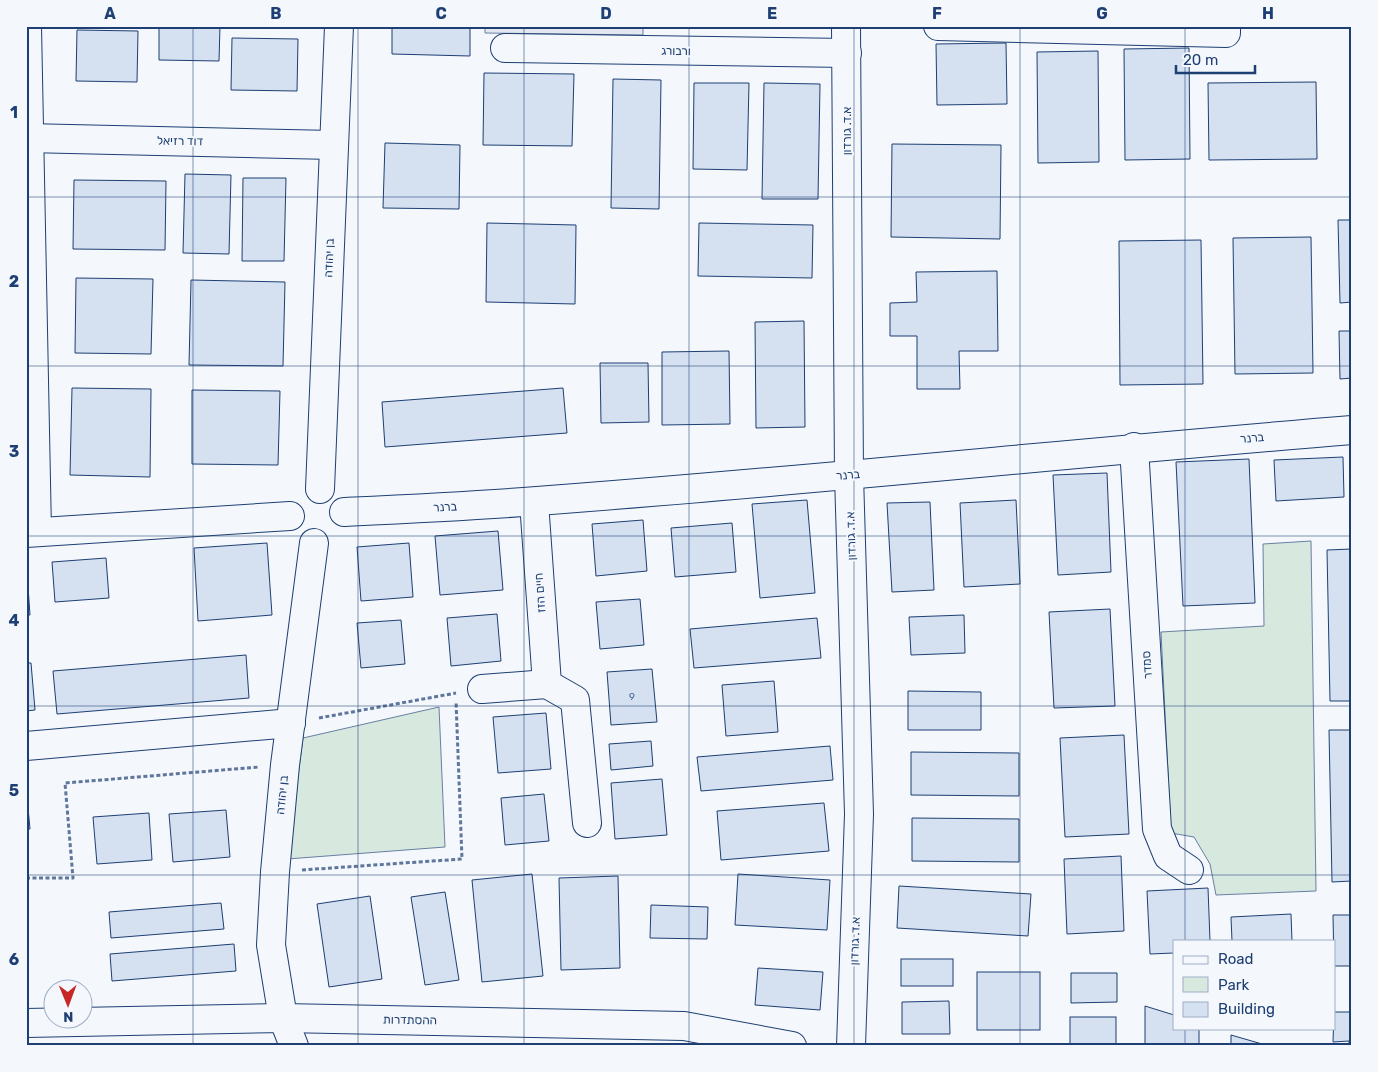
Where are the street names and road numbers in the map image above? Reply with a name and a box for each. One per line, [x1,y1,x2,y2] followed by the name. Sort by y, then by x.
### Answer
[661,44,691,58] street label: ורבורג
[840,107,854,155] street label: א.ד. גורדון
[157,134,204,148] street label: דוד רזיאל
[321,238,337,278] street label: בן יהודה
[1239,430,1265,446] street label: ברנר
[835,467,861,483] street label: ברנר
[433,499,458,515] street label: ברנר
[843,511,859,561] street label: א.ד. גורדון
[532,572,548,614] street label: חיים הזז
[1139,651,1155,679] street label: סמדר
[273,774,291,815] street label: בן יהודה
[847,916,863,966] street label: א.ד. גורדון
[383,1013,437,1027] street label: ההסתדרות

